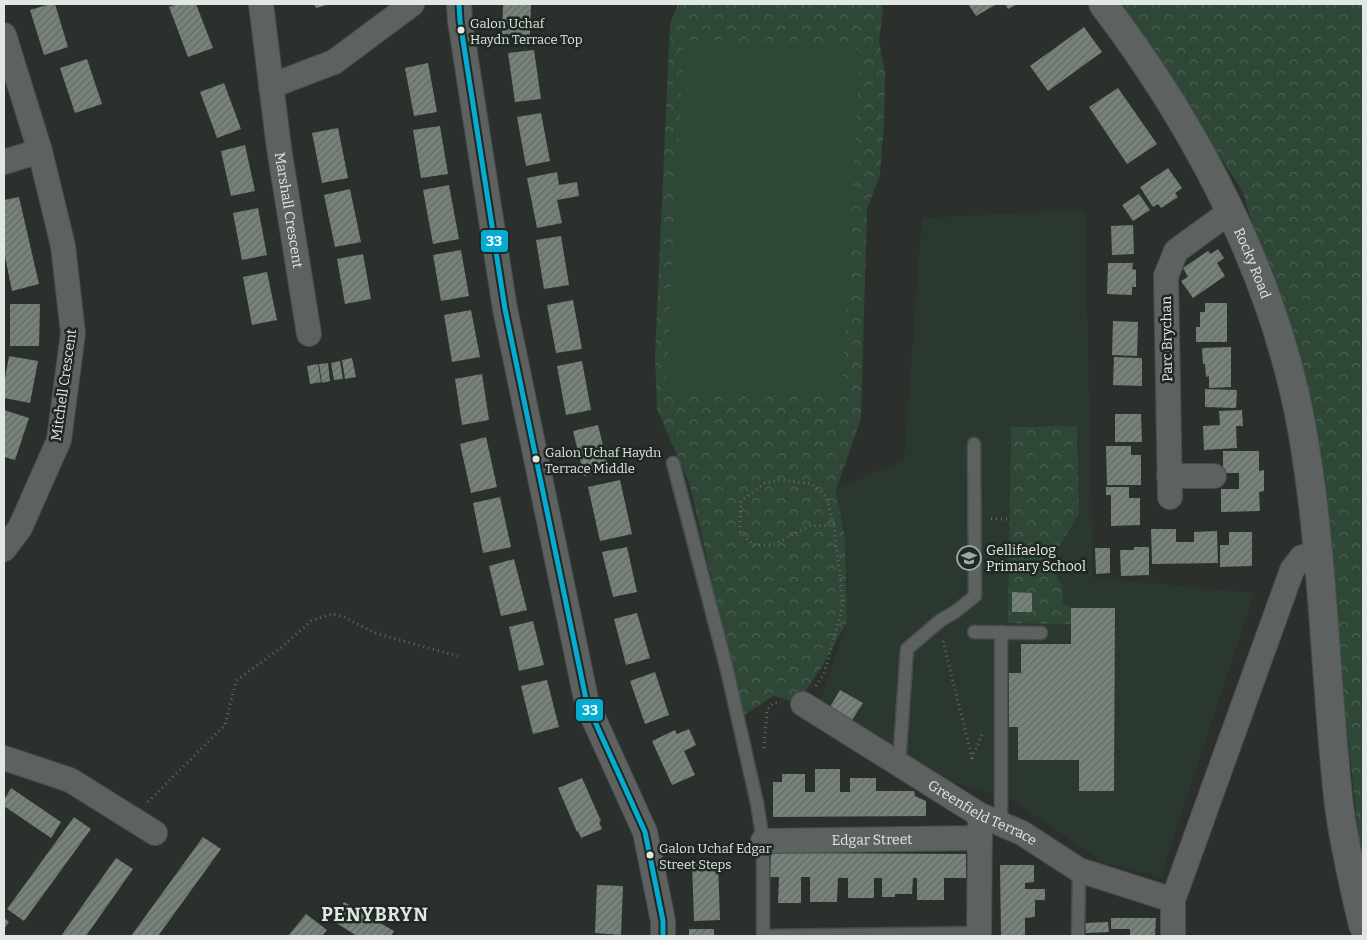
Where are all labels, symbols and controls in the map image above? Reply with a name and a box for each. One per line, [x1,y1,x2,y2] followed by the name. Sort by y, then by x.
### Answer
[470,16,583,47] place label: Galon Uchaf Haydn Terrace Top
[456,25,466,35] marker: Galon Uchaf Haydn Terrace Top
[271,151,307,269] street label: Marshall Crescent
[1230,225,1274,301] street label: Rocky Road
[480,229,509,253] line badge: 33
[486,233,502,250] text: 33
[1158,296,1176,382] street label: Parc Brychan
[48,328,80,442] street label: Mitchell Crescent
[545,445,662,476] place label: Galon Uchaf Haydn Terrace Middle
[531,454,541,464] marker: Galon Uchaf Haydn Terrace Middle
[986,542,1086,575] place label: Gellifaelog Primary School
[956,545,982,571] school or university icon: Gellifaelog Primary School
[575,698,604,722] line badge: 33
[582,702,598,719] text: 33
[925,776,1040,849] street label: Greenfield Terrace
[832,830,912,849] street label: Edgar Street
[659,841,772,872] place label: Galon Uchaf Edgar Street Steps
[645,850,655,860] marker: Galon Uchaf Edgar Street Steps
[321,903,429,926] district label: PENYBRYN

